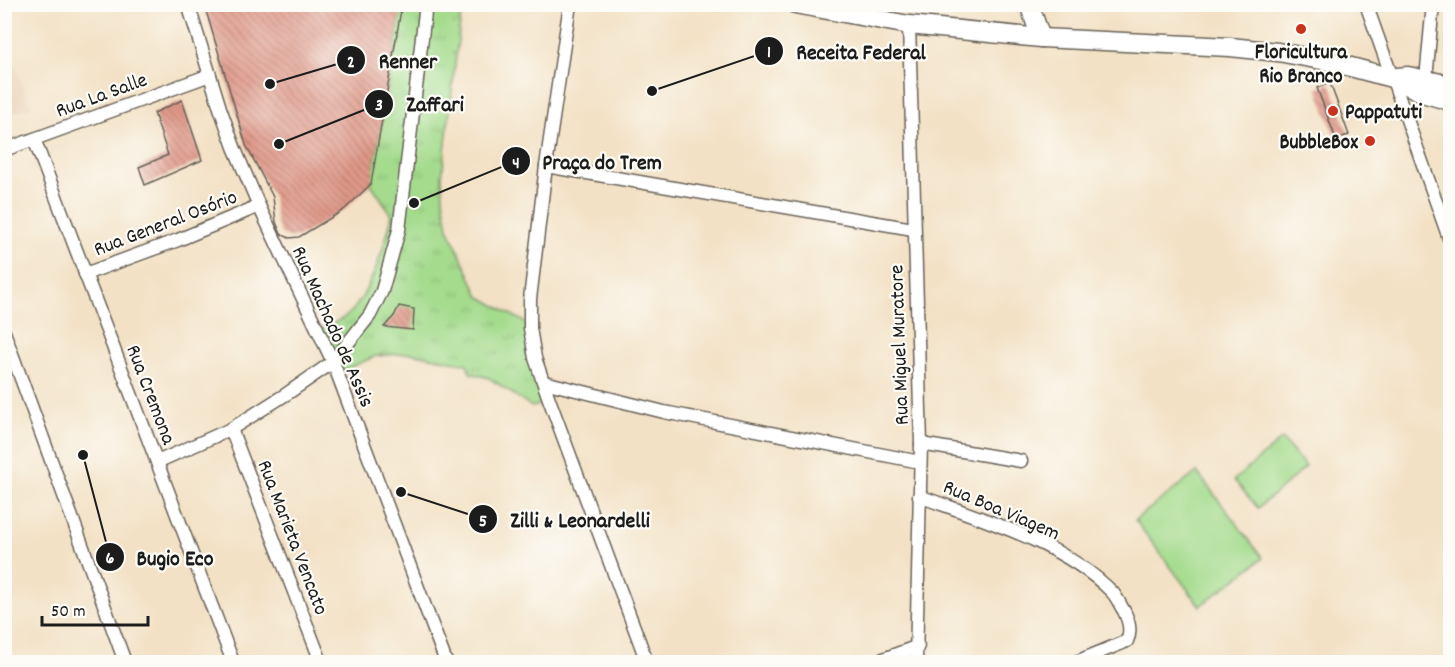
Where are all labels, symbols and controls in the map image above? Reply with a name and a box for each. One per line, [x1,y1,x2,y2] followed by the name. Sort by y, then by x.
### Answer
[1294,22,1308,36] marker: Floricultura Rio Branco
[754,31,938,71] callout: Receita Federal
[796,39,927,70] text: Receita Federal
[1255,39,1348,93] place label: Floricultura Rio Branco
[336,40,449,80] callout: Renner
[767,41,771,66] text: 1
[379,48,438,79] text: Renner
[347,51,355,76] text: 2
[52,66,152,127] street label: Rua La Salle
[364,84,476,124] callout: Zaffari
[406,91,464,122] text: Zaffari
[375,94,383,119] text: 3
[1345,99,1422,129] place label: Pappatuti
[1326,104,1340,118] marker: Pappatuti
[1279,129,1358,159] place label: BubbleBox
[1363,134,1377,148] marker: BubbleBox
[501,141,674,181] callout: Praça do Trem
[542,149,662,180] text: Praça do Trem
[512,152,520,177] text: 4
[90,184,242,266] street label: Rua General Osório
[282,242,380,413] street label: Rua Machado de Assis
[883,264,919,426] street label: Rua Miguel Muratore
[116,341,182,450] street label: Rua Cremona
[248,456,335,620] street label: Rua Marieta Vencato
[938,474,1064,550] street label: Rua Boa Viagem
[468,499,661,539] callout: Zilli & Leonardelli
[510,507,650,538] text: Zilli & Leonardelli
[479,510,487,535] text: 5
[95,537,226,577] callout: Bugio Eco
[136,545,214,576] text: Bugio Eco
[106,547,115,572] text: 6
[42,589,148,627] scale bar
[51,600,86,625] text: 50 m

